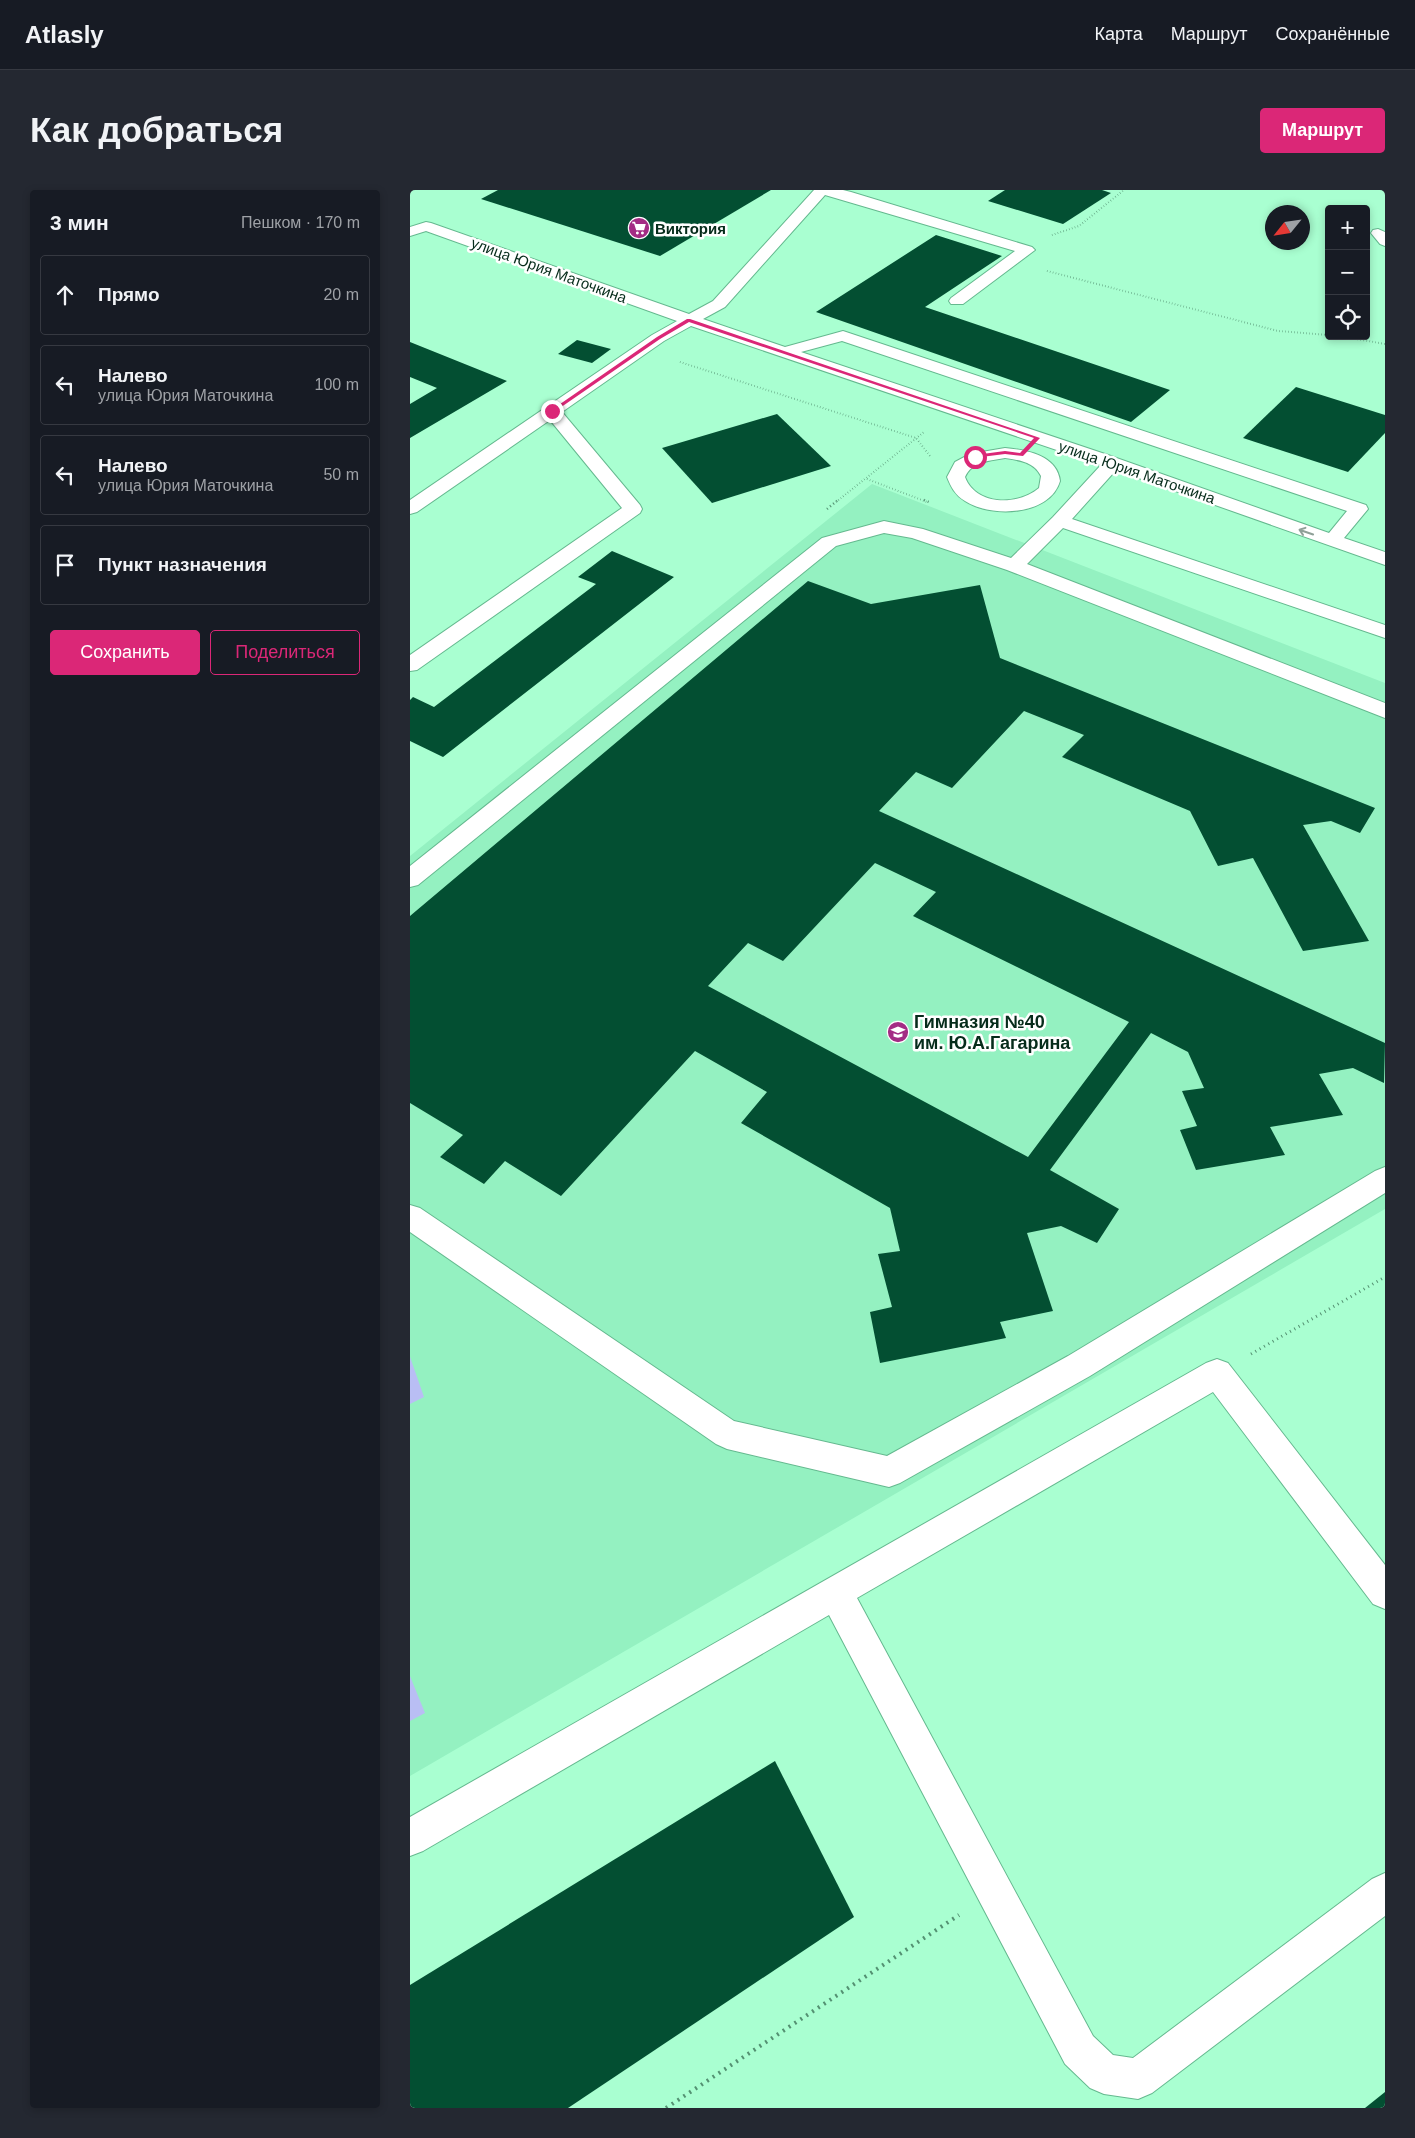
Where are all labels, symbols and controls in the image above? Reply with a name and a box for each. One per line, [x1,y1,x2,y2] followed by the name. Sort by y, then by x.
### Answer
[25,21,104,48] text: Atlasly
[1095,24,1143,44] text: Карта
[1171,24,1247,44] text: Маршрут
[1275,24,1390,44] text: Сохранённые
[1260,108,1385,153] button: Маршрут
[30,110,283,149] text: Как добраться
[1265,205,1310,250] north arrow
[1325,205,1370,340] map controls
[1325,205,1370,250] button: +
[50,211,109,234] text: 3 мин
[241,214,360,231] text: Пешком · 170 m
[627,216,651,240] supermarket icon: Виктория
[655,220,726,237] place label: Виктория
[469,234,630,306] street label: улица Юрия Маточкина
[1325,250,1370,295] button: −
[51,281,79,309] icon: ahead
[98,284,160,305] text: Прямо
[323,286,359,303] text: 20 m
[1325,295,1370,340] button: locate
[98,365,168,386] text: Налево
[51,371,79,399] icon: left
[315,376,359,393] text: 100 m
[98,387,273,404] text: улица Юрия Маточкина
[541,400,564,423] route end
[1057,437,1218,507] street label: улица Юрия Маточкина
[964,446,987,469] route start
[98,455,168,476] text: Налево
[51,461,79,489] icon: left
[323,466,359,483] text: 50 m
[98,477,273,494] text: улица Юрия Маточкина
[1298,526,1314,536] one-way arrow
[51,551,79,579] icon: arrive
[98,554,267,575] text: Пункт назначения
[50,630,200,675] button: Сохранить
[210,630,360,675] button: Поделиться
[914,1012,1071,1053] place label: Гимназия №40 им. Ю.А.Гагарина
[886,1020,910,1044] school or university icon: Гимназия №40 им. Ю.А.Гагарина

